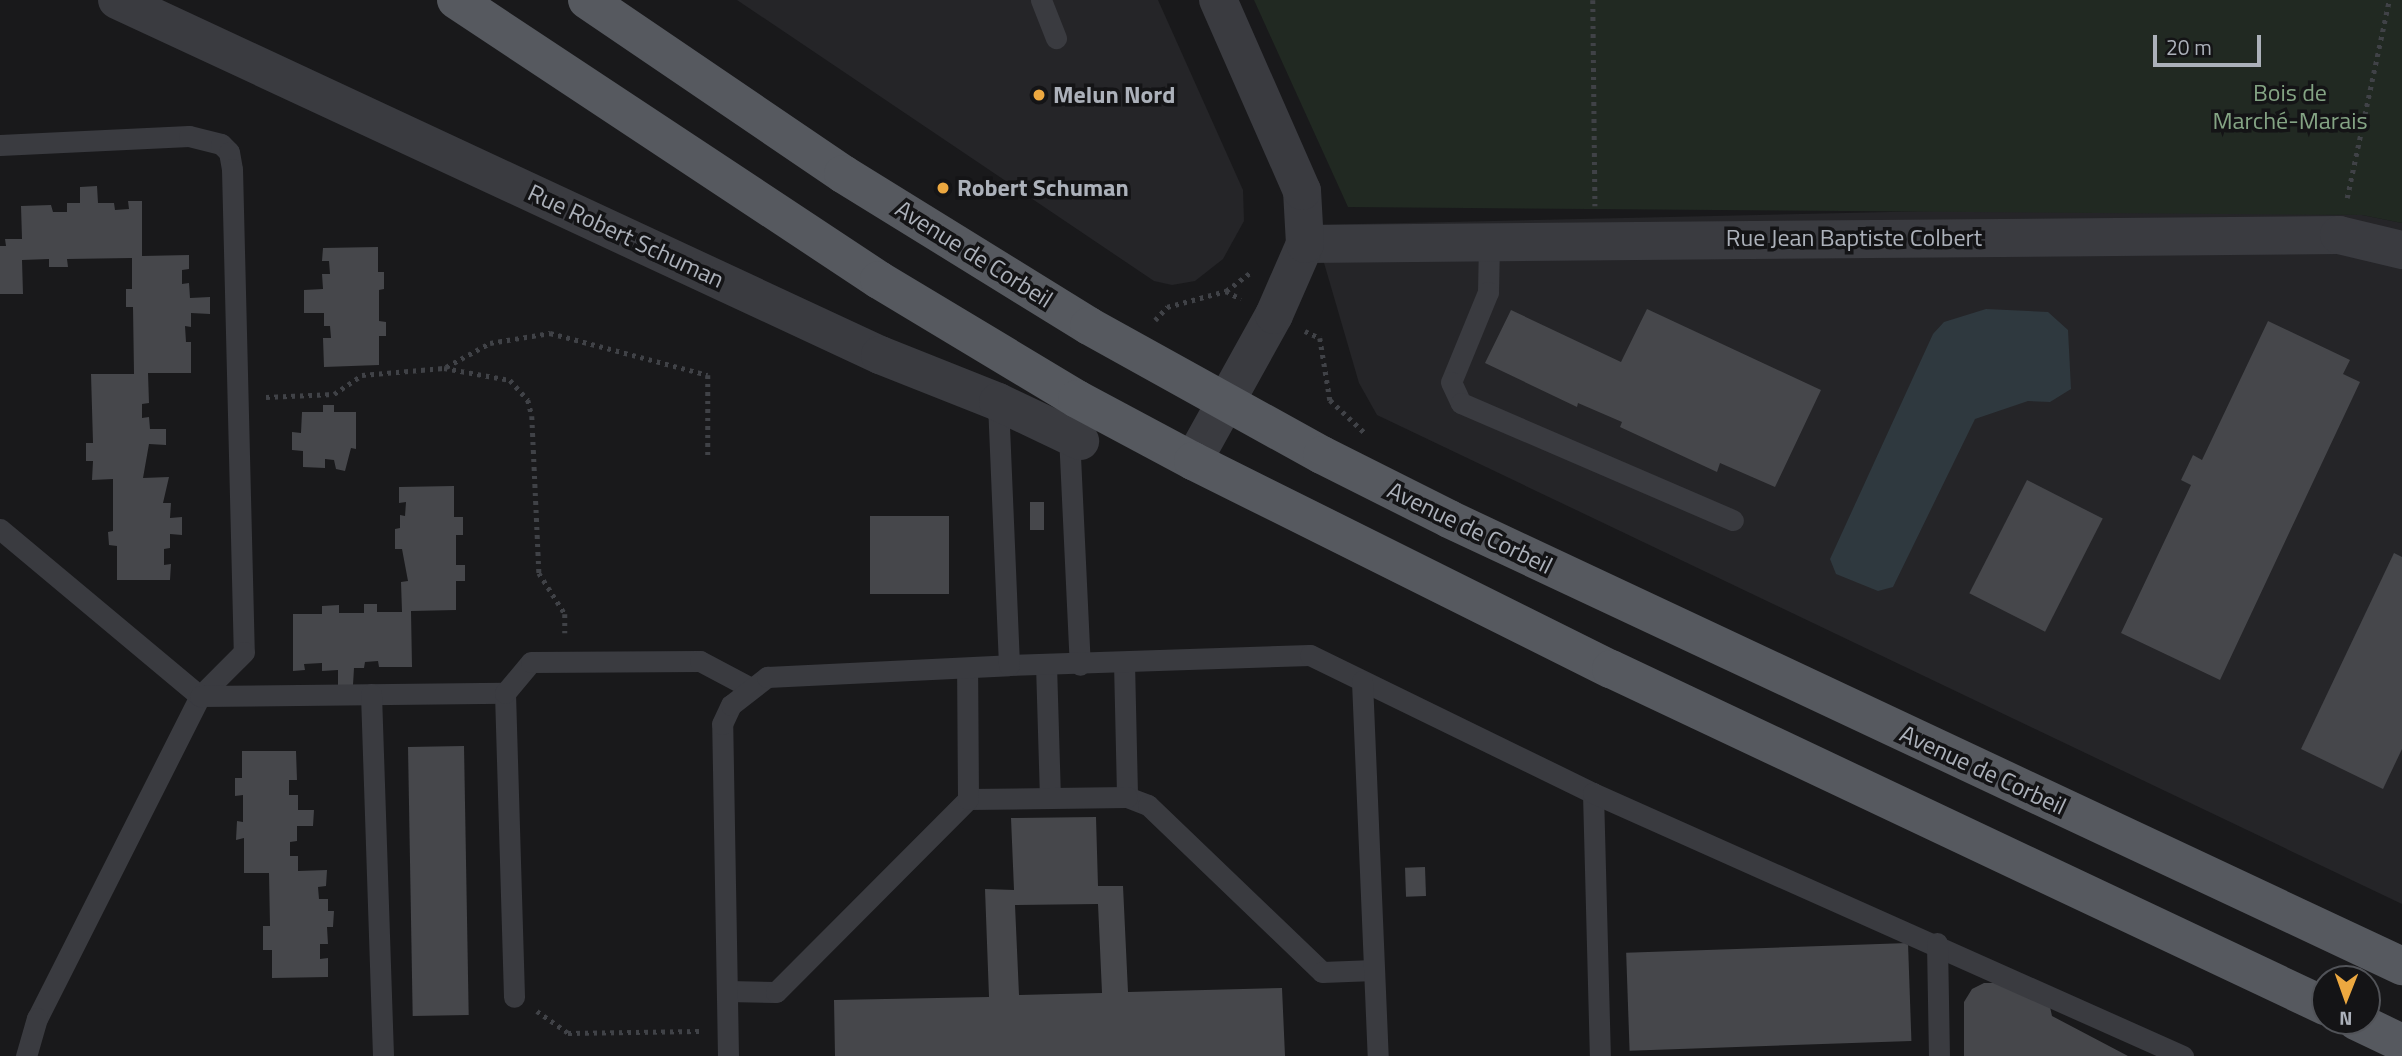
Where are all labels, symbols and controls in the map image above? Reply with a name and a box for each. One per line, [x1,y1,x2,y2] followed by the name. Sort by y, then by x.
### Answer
[2157,21,2266,65] scale bar
[2166,31,2212,63] text: 20 m
[2212,79,2368,135] park label: Bois de Marché-Marais
[1053,81,1175,109] place label: Melun Nord
[1031,87,1047,103] marker: Melun Nord
[957,174,1129,202] place label: Robert Schuman
[523,178,729,294] street label: Rue Robert Schuman
[935,180,951,196] marker: Robert Schuman
[890,194,1058,314] street label: Avenue de Corbeil
[1726,224,1982,252] street label: Rue Jean Baptiste Colbert
[1383,476,1557,580] street label: Avenue de Corbeil
[1895,719,2071,821] street label: Avenue de Corbeil
[2311,965,2381,1035] north arrow
[2339,1005,2353,1034] text: N

